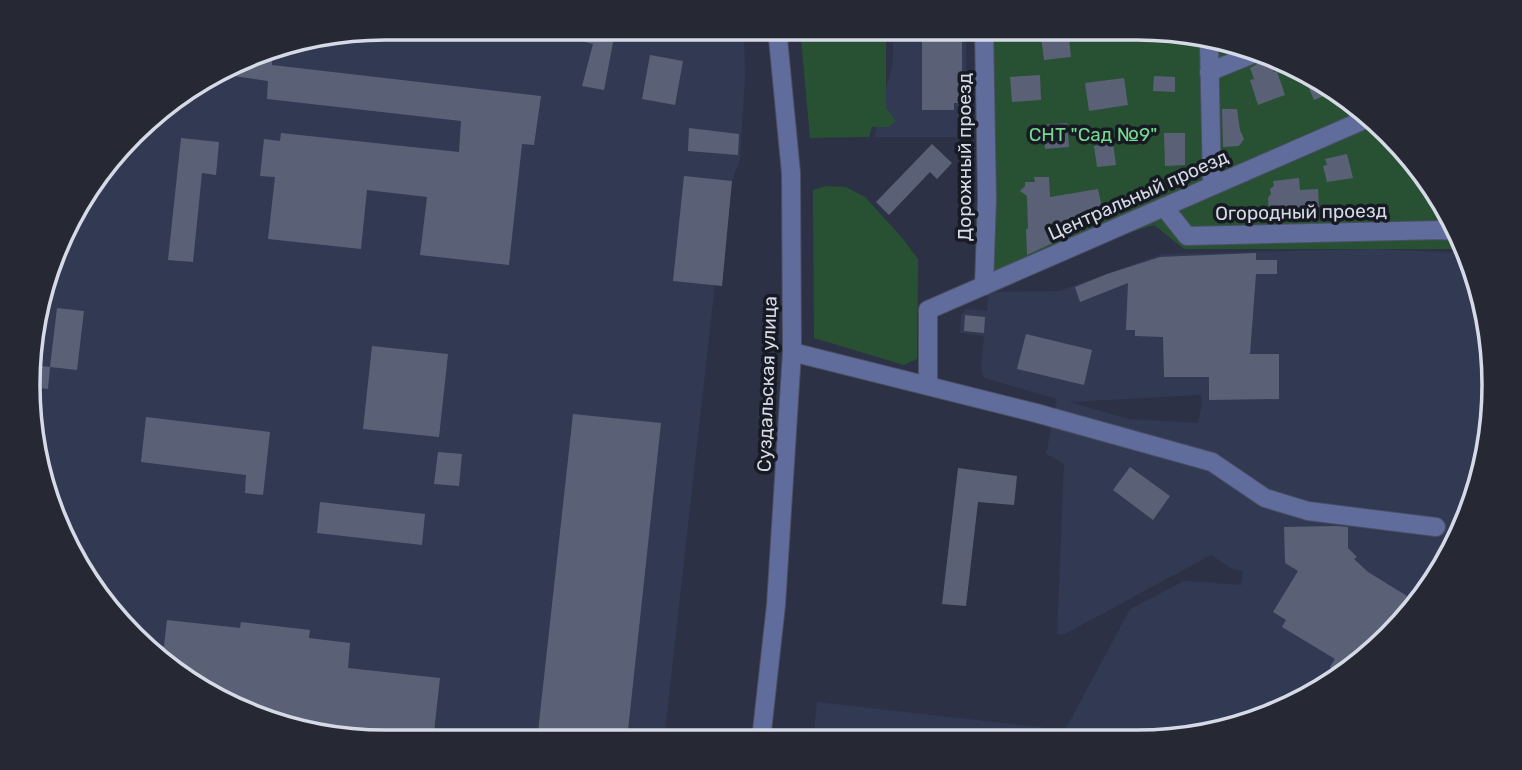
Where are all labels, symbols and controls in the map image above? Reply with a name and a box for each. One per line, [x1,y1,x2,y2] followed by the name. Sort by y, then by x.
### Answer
[953,73,976,241] street label: Дорожный проезд
[1029,123,1157,146] park label: СНТ "Сад №9"
[1044,145,1232,245] street label: Центральный проезд
[1215,199,1387,225] street label: Огородный проезд
[752,296,782,472] street label: Суздальская улица

